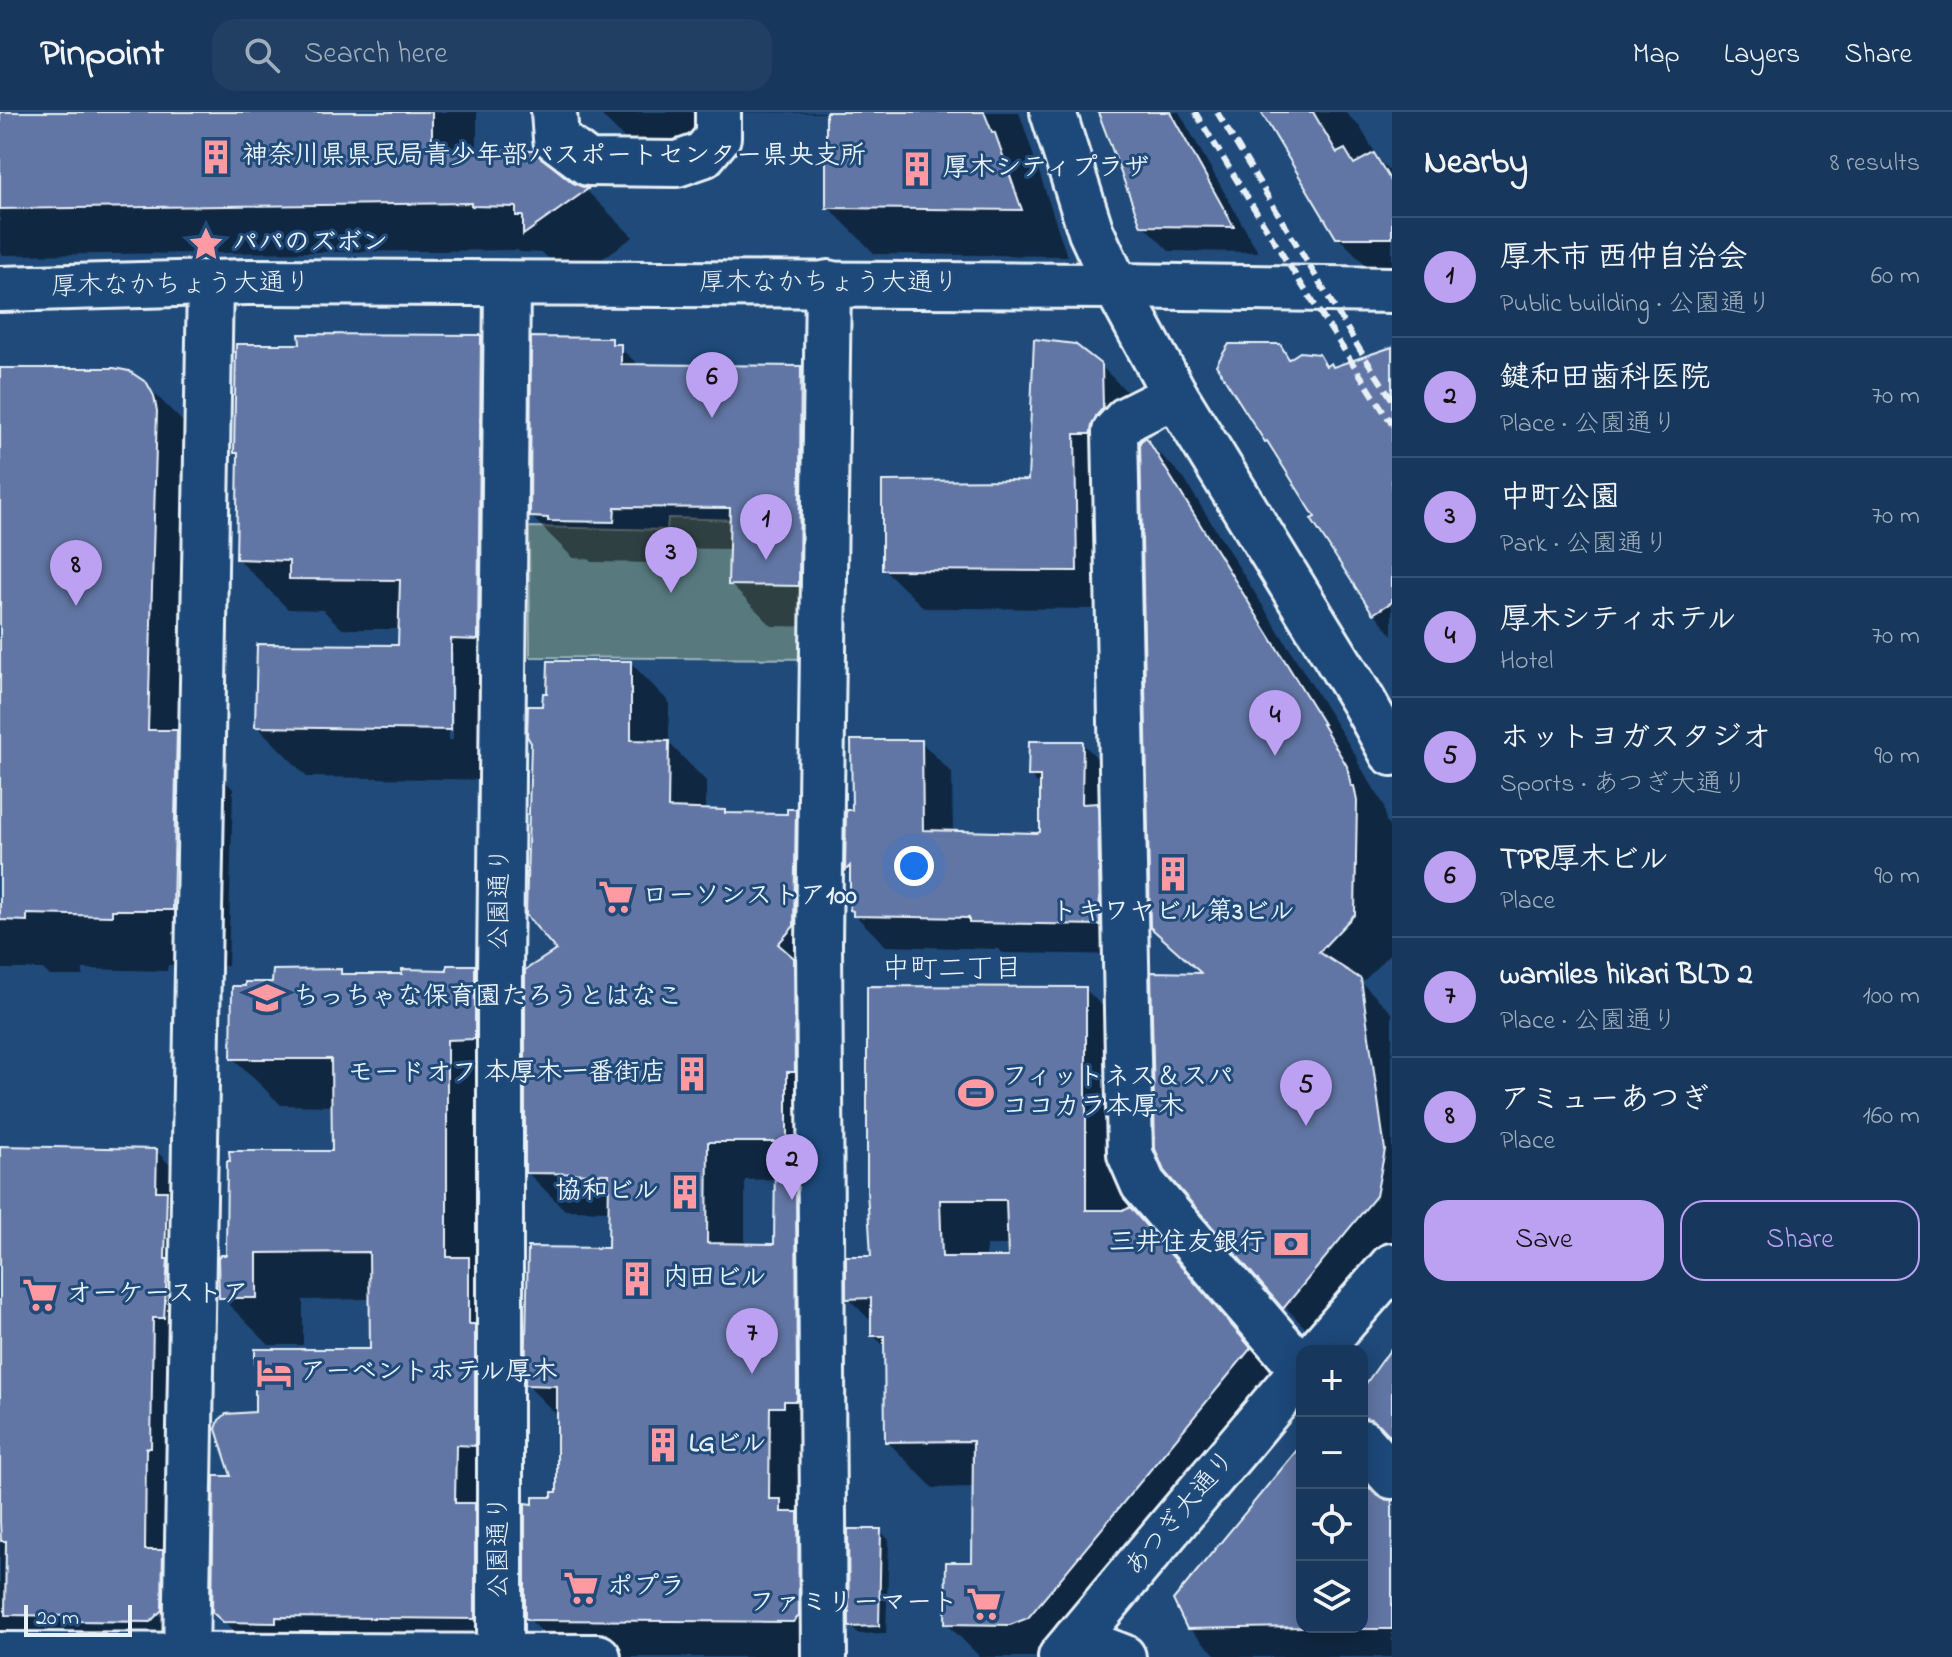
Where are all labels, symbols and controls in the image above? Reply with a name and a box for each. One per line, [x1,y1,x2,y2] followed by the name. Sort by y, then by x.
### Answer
[212,19,772,91] search box
[40,27,164,83] text: Pinpoint
[240,33,284,77] icon: search
[304,33,448,77] text: Search here
[1632,35,1680,76] text: Map
[1724,35,1800,76] text: Layers
[1844,35,1912,76] text: Share
[197,138,235,176] building icon: 神奈川県県民局青少年部パスポートセンター県央支所
[242,138,866,176] place label: 神奈川県県民局青少年部パスポートセンター県央支所
[1424,139,1528,189] text: Nearby
[1830,145,1920,183] text: 8 results
[898,150,936,188] building icon: 厚木シティプラザ
[943,150,1149,188] place label: 厚木シティプラザ
[187,225,225,263] place icon: パパのズボン
[232,225,388,263] place label: パパのズボン
[1500,237,1748,281] text: 厚木市 西仲自治会
[1446,258,1454,296] text: 1
[1871,258,1920,296] text: 60 m
[51,265,311,307] street label: 厚木なかちょう大通り
[699,265,959,303] street label: 厚木なかちょう大通り
[1500,286,1772,324] text: Public building · 公園通り
[686,352,738,418] pin: 6
[1500,357,1710,401] text: 鍵和田歯科医院
[1444,378,1456,416] text: 2
[1871,378,1920,416] text: 70 m
[1500,406,1678,444] text: Place · 公園通り
[1500,477,1620,521] text: 中町公園
[740,494,792,560] pin: 1
[1445,498,1455,536] text: 3
[1871,498,1920,536] text: 70 m
[1500,526,1670,564] text: Park · 公園通り
[645,527,697,593] pin: 3
[50,540,102,606] pin: 8
[1500,599,1736,643] text: 厚木シティホテル
[1445,618,1455,656] text: 4
[1871,618,1920,656] text: 70 m
[1500,643,1553,681] text: Hotel
[1249,690,1301,756] pin: 4
[1500,717,1771,761] text: ホットヨガスタジオ
[1443,738,1457,776] text: 5
[1874,738,1920,776] text: 90 m
[1500,766,1748,804] text: Sports · あつぎ大通り
[1500,839,1669,883] text: TPR厚木ビル
[894,846,934,886] your location
[481,847,521,951] street label: 公園通り
[1154,855,1192,893] building icon: トキワヤビル第3ビル
[1444,858,1456,896] text: 6
[1874,858,1920,896] text: 90 m
[597,878,635,916] supermarket icon: ローソンストア100
[642,878,857,916] place label: ローソンストア100
[1500,883,1555,921] text: Place
[1051,894,1295,932] place label: トキワヤビル第3ビル
[882,950,1022,991] district label: 中町二丁目
[1500,954,1753,998] text: wamiles hikari BLD 2
[1445,978,1455,1016] text: 7
[1863,978,1920,1016] text: 100 m
[248,979,286,1017] school or university icon: ちっちゃな保育園たろうとはなこ
[293,979,682,1017] place label: ちっちゃな保育園たろうとはなこ
[1500,1003,1678,1041] text: Place · 公園通り
[347,1055,666,1093] place label: モードオフ 本厚木一番街店
[673,1055,711,1093] building icon: モードオフ 本厚木一番街店
[1002,1059,1233,1127] place label: フィットネス＆スパ ココカラ本厚木
[1280,1060,1332,1126] pin: 5
[957,1074,995,1112] sports icon: フィットネス＆スパ ココカラ本厚木
[1500,1079,1710,1123] text: アミューあつぎ
[1445,1098,1455,1136] text: 8
[1862,1098,1920,1136] text: 160 m
[1500,1123,1555,1161] text: Place
[766,1134,818,1200] pin: 2
[556,1173,659,1211] place label: 協和ビル
[666,1173,704,1211] building icon: 協和ビル
[1424,1200,1664,1281] button: Save
[1680,1200,1920,1281] button: Share
[1109,1225,1265,1263] place label: 三井住友銀行
[1272,1225,1310,1263] bank icon: 三井住友銀行
[618,1260,656,1298] building icon: 内田ビル
[663,1260,766,1298] place label: 内田ビル
[21,1276,59,1314] supermarket icon: オーケーストア
[66,1276,249,1314] place label: オーケーストア
[726,1308,778,1374] pin: 7
[1296,1345,1368,1633] map controls
[1296,1345,1368,1417] button: +
[255,1354,293,1392] hotel icon: アーベントホテル厚木
[300,1354,557,1392] place label: アーベントホテル厚木
[1296,1417,1368,1489] button: −
[644,1426,682,1464] building icon: LGビル
[689,1426,766,1464] place label: LGビル
[1117,1442,1245,1586] street label: あつぎ大通り
[1296,1489,1368,1561] button: locate
[481,1495,519,1599] street label: 公園通り
[1296,1561,1368,1633] button: layers
[562,1569,600,1607] supermarket icon: ポプラ
[607,1569,685,1607] place label: ポプラ
[749,1585,958,1623] place label: ファミリーマート
[965,1585,1003,1623] supermarket icon: ファミリーマート
[24,1601,132,1637] scale bar
[36,1603,79,1635] text: 20 m

